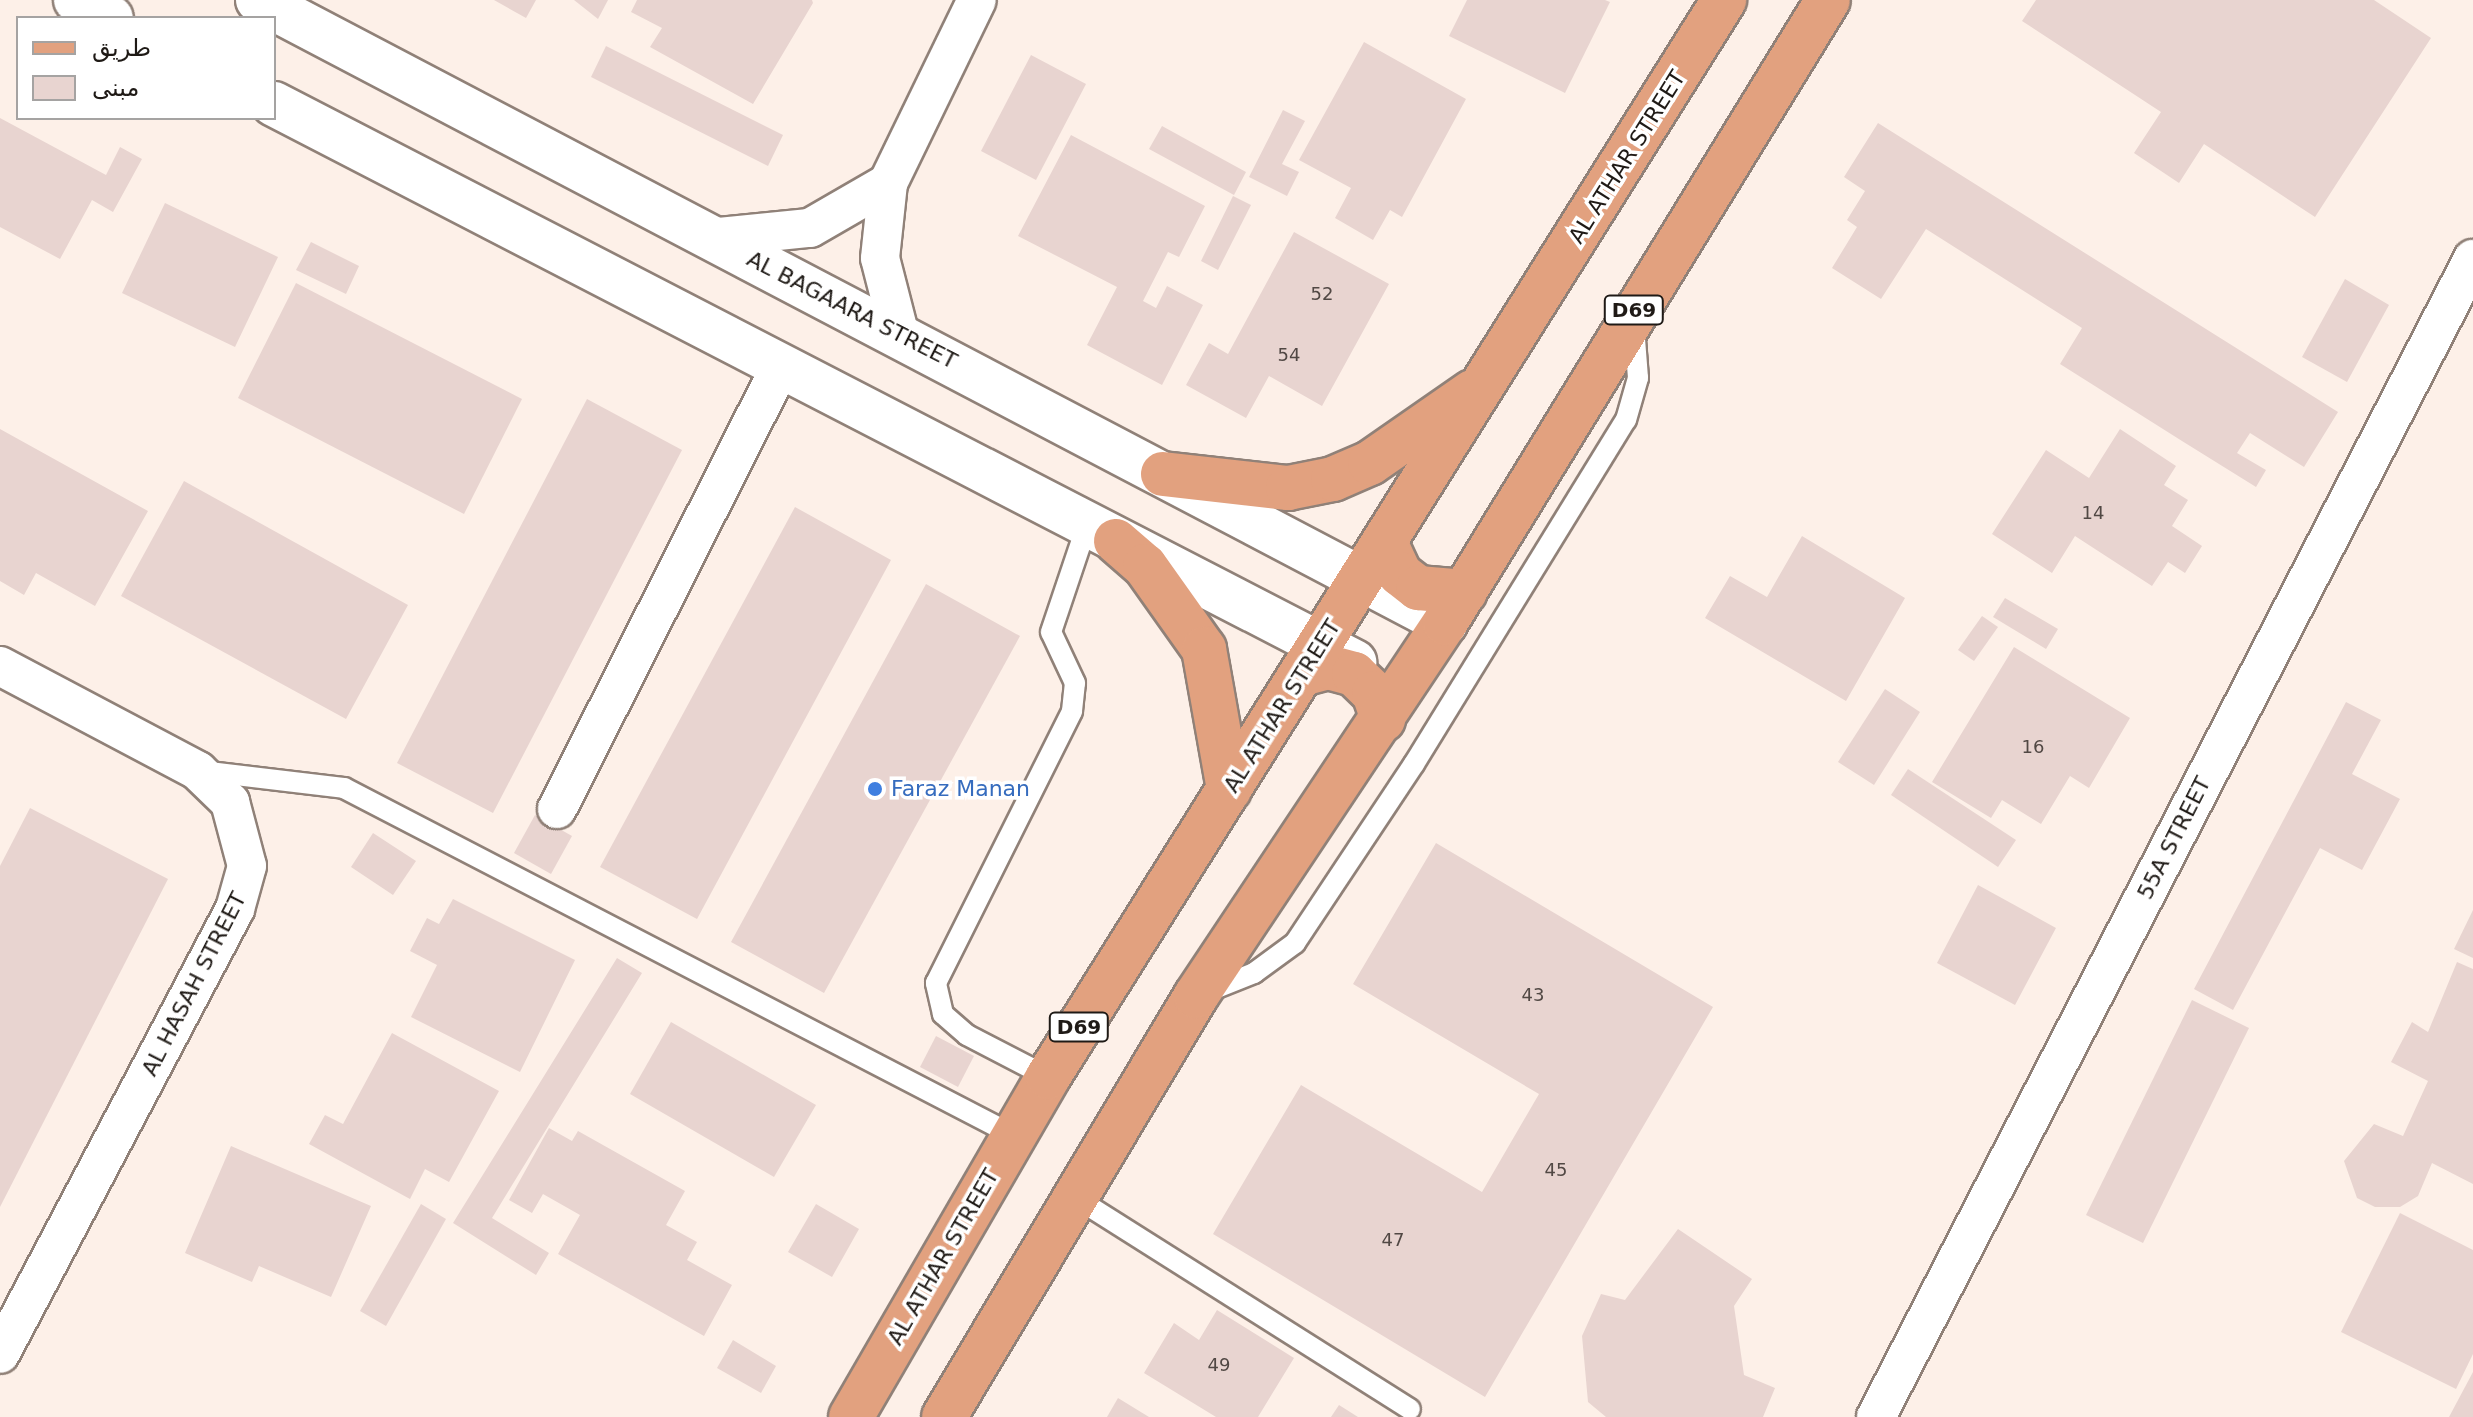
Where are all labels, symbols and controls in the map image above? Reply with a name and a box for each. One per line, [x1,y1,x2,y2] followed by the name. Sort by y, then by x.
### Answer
[16,16,276,120] legend
[92,34,151,62] text: طريق
[1563,66,1691,248] street label: AL ATHAR STREET
[92,74,139,102] text: مبنى
[743,246,961,374] street label: AL BAGAARA STREET
[1311,283,1333,305] house number: 52
[1602,294,1666,326] road number: D69
[1278,344,1300,366] house number: 54
[2082,502,2104,524] house number: 14
[1218,615,1346,797] street label: AL ATHAR STREET
[2022,736,2044,758] house number: 16
[2132,772,2216,904] street label: 55A STREET
[891,776,1030,802] place label: Faraz Manan
[866,780,884,798] marker: Faraz Manan
[136,888,252,1080] street label: AL HASAH STREET
[1522,984,1544,1006] house number: 43
[1047,1011,1111,1043] road number: D69
[1545,1159,1567,1181] house number: 45
[882,1164,1004,1350] street label: AL ATHAR STREET
[1382,1229,1404,1251] house number: 47
[1208,1354,1230,1376] house number: 49

